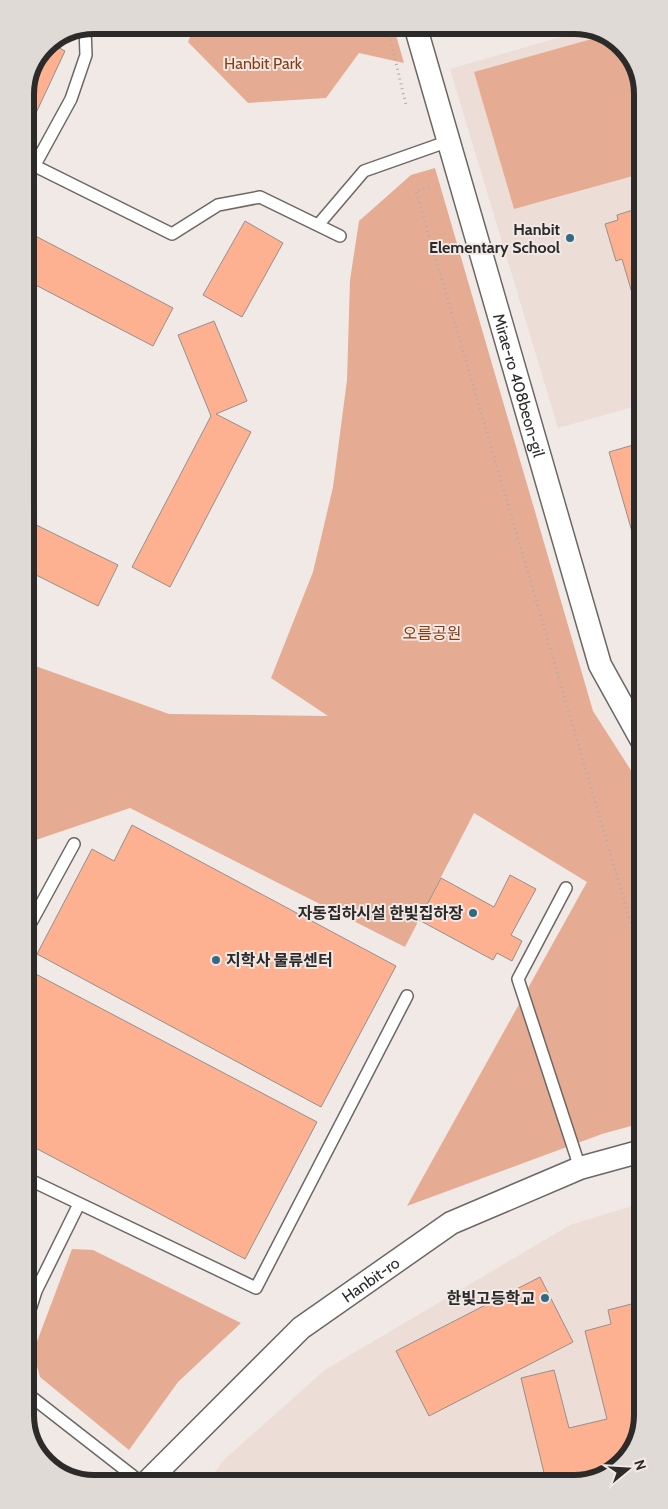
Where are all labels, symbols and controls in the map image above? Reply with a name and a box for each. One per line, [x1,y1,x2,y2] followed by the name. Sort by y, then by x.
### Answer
[224,54,303,73] park label: Hanbit Park
[429,220,560,257] place label: Hanbit Elementary School
[564,232,576,244] marker: Hanbit Elementary School
[489,311,549,459] street label: Mirae-ro 408beon-gil
[403,624,461,643] park label: 오름공원
[297,904,463,923] place label: 자동집하시설 한빛집하장
[467,907,479,919] marker: 자동집하시설 한빛집하장
[226,951,333,970] place label: 지학사 물류센터
[210,954,222,966] marker: 지학사 물류센터
[338,1253,403,1306] street label: Hanbit-ro
[447,1289,535,1308] place label: 한빛고등학교
[539,1292,551,1304] marker: 한빛고등학교
[603,1444,653,1494] north arrow
[630,1457,650,1472] text: N

